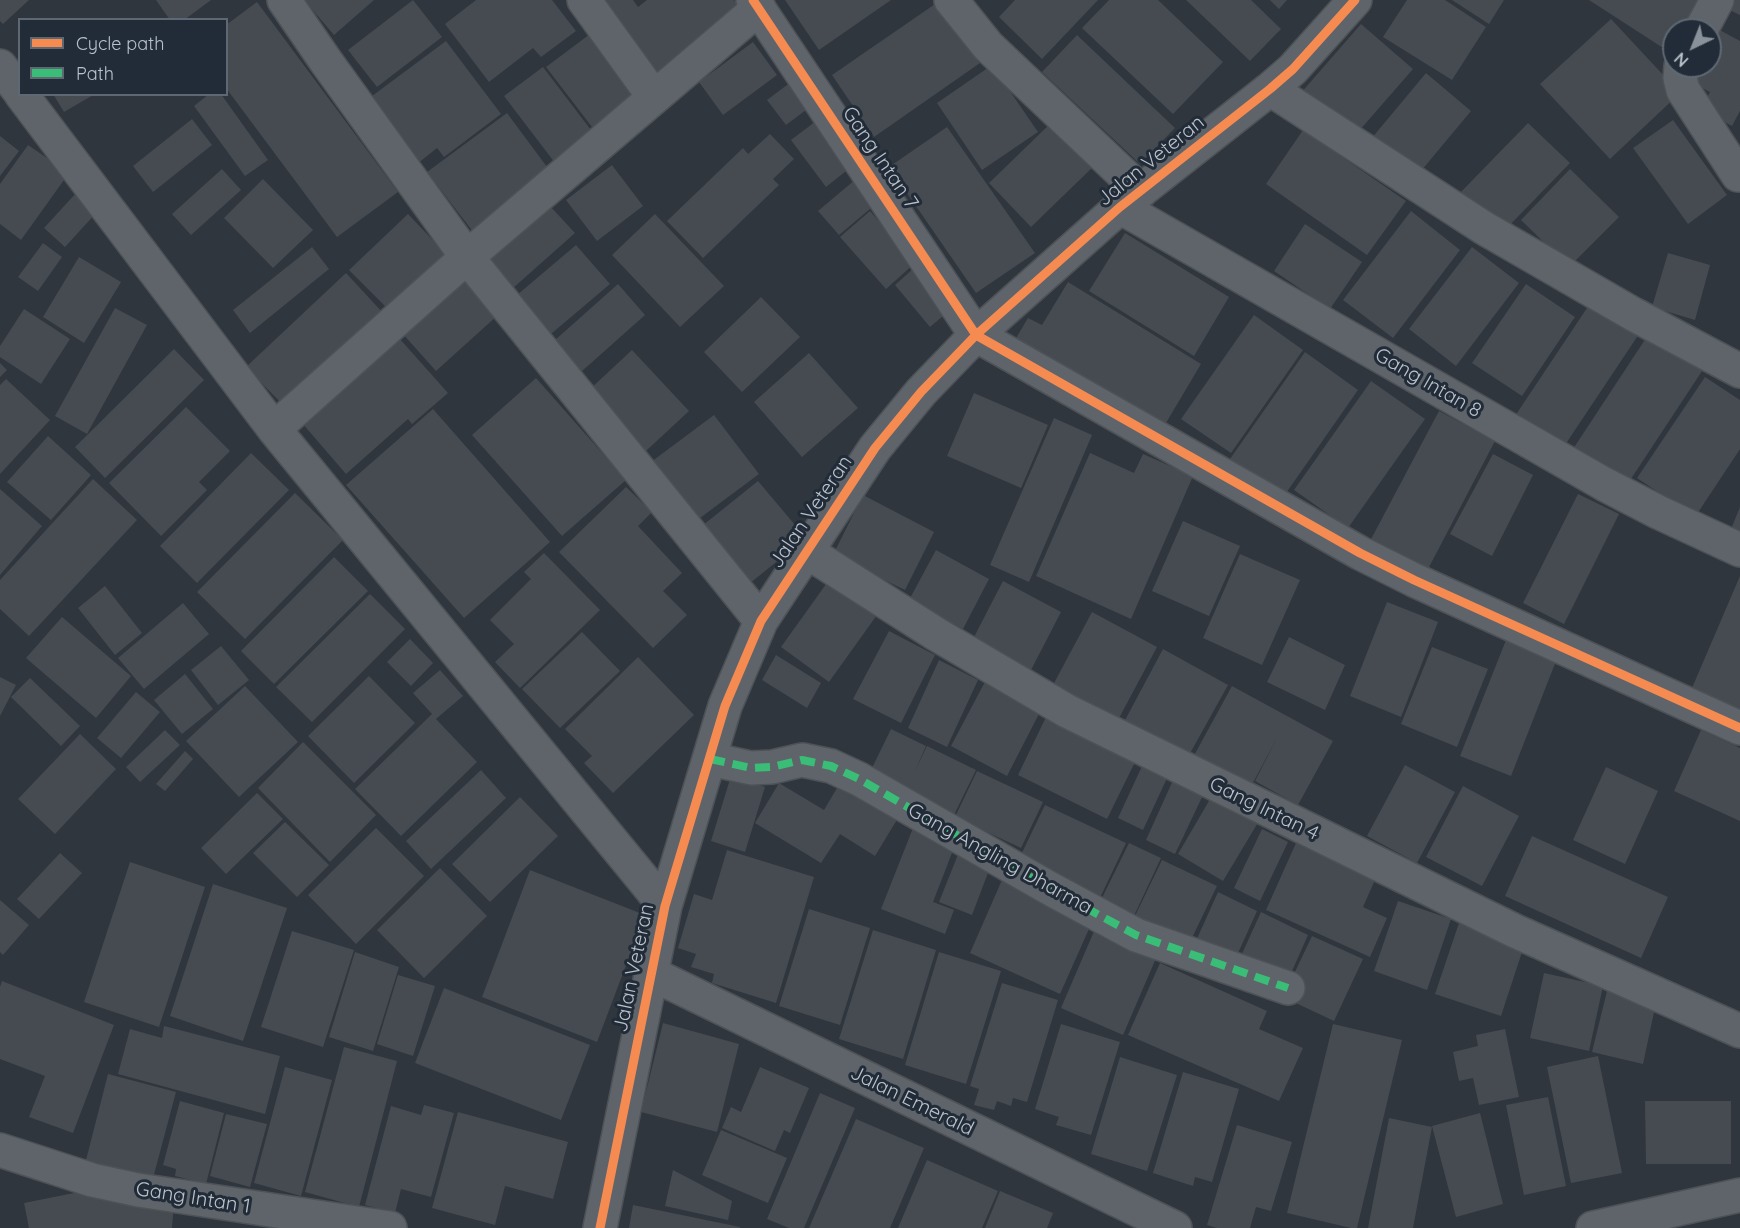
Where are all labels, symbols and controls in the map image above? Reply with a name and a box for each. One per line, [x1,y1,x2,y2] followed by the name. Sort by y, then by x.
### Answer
[18,18,228,96] legend
[1662,18,1722,78] north arrow
[76,32,164,55] text: Cycle path
[1670,48,1692,71] text: N
[76,62,114,85] text: Path
[837,102,923,214] street label: Gang Intan 7
[1093,111,1209,211] street label: Jalan Veteran
[1370,343,1486,423] street label: Gang Intan 8
[765,451,857,573] street label: Jalan Veteran
[1205,772,1323,846] street label: Gang Intan 4
[904,798,1096,920] street label: Gang Angling Dharma
[609,902,659,1034] street label: Jalan Veteran
[846,1061,978,1141] street label: Jalan Emerald
[134,1177,252,1219] street label: Gang Intan 1

